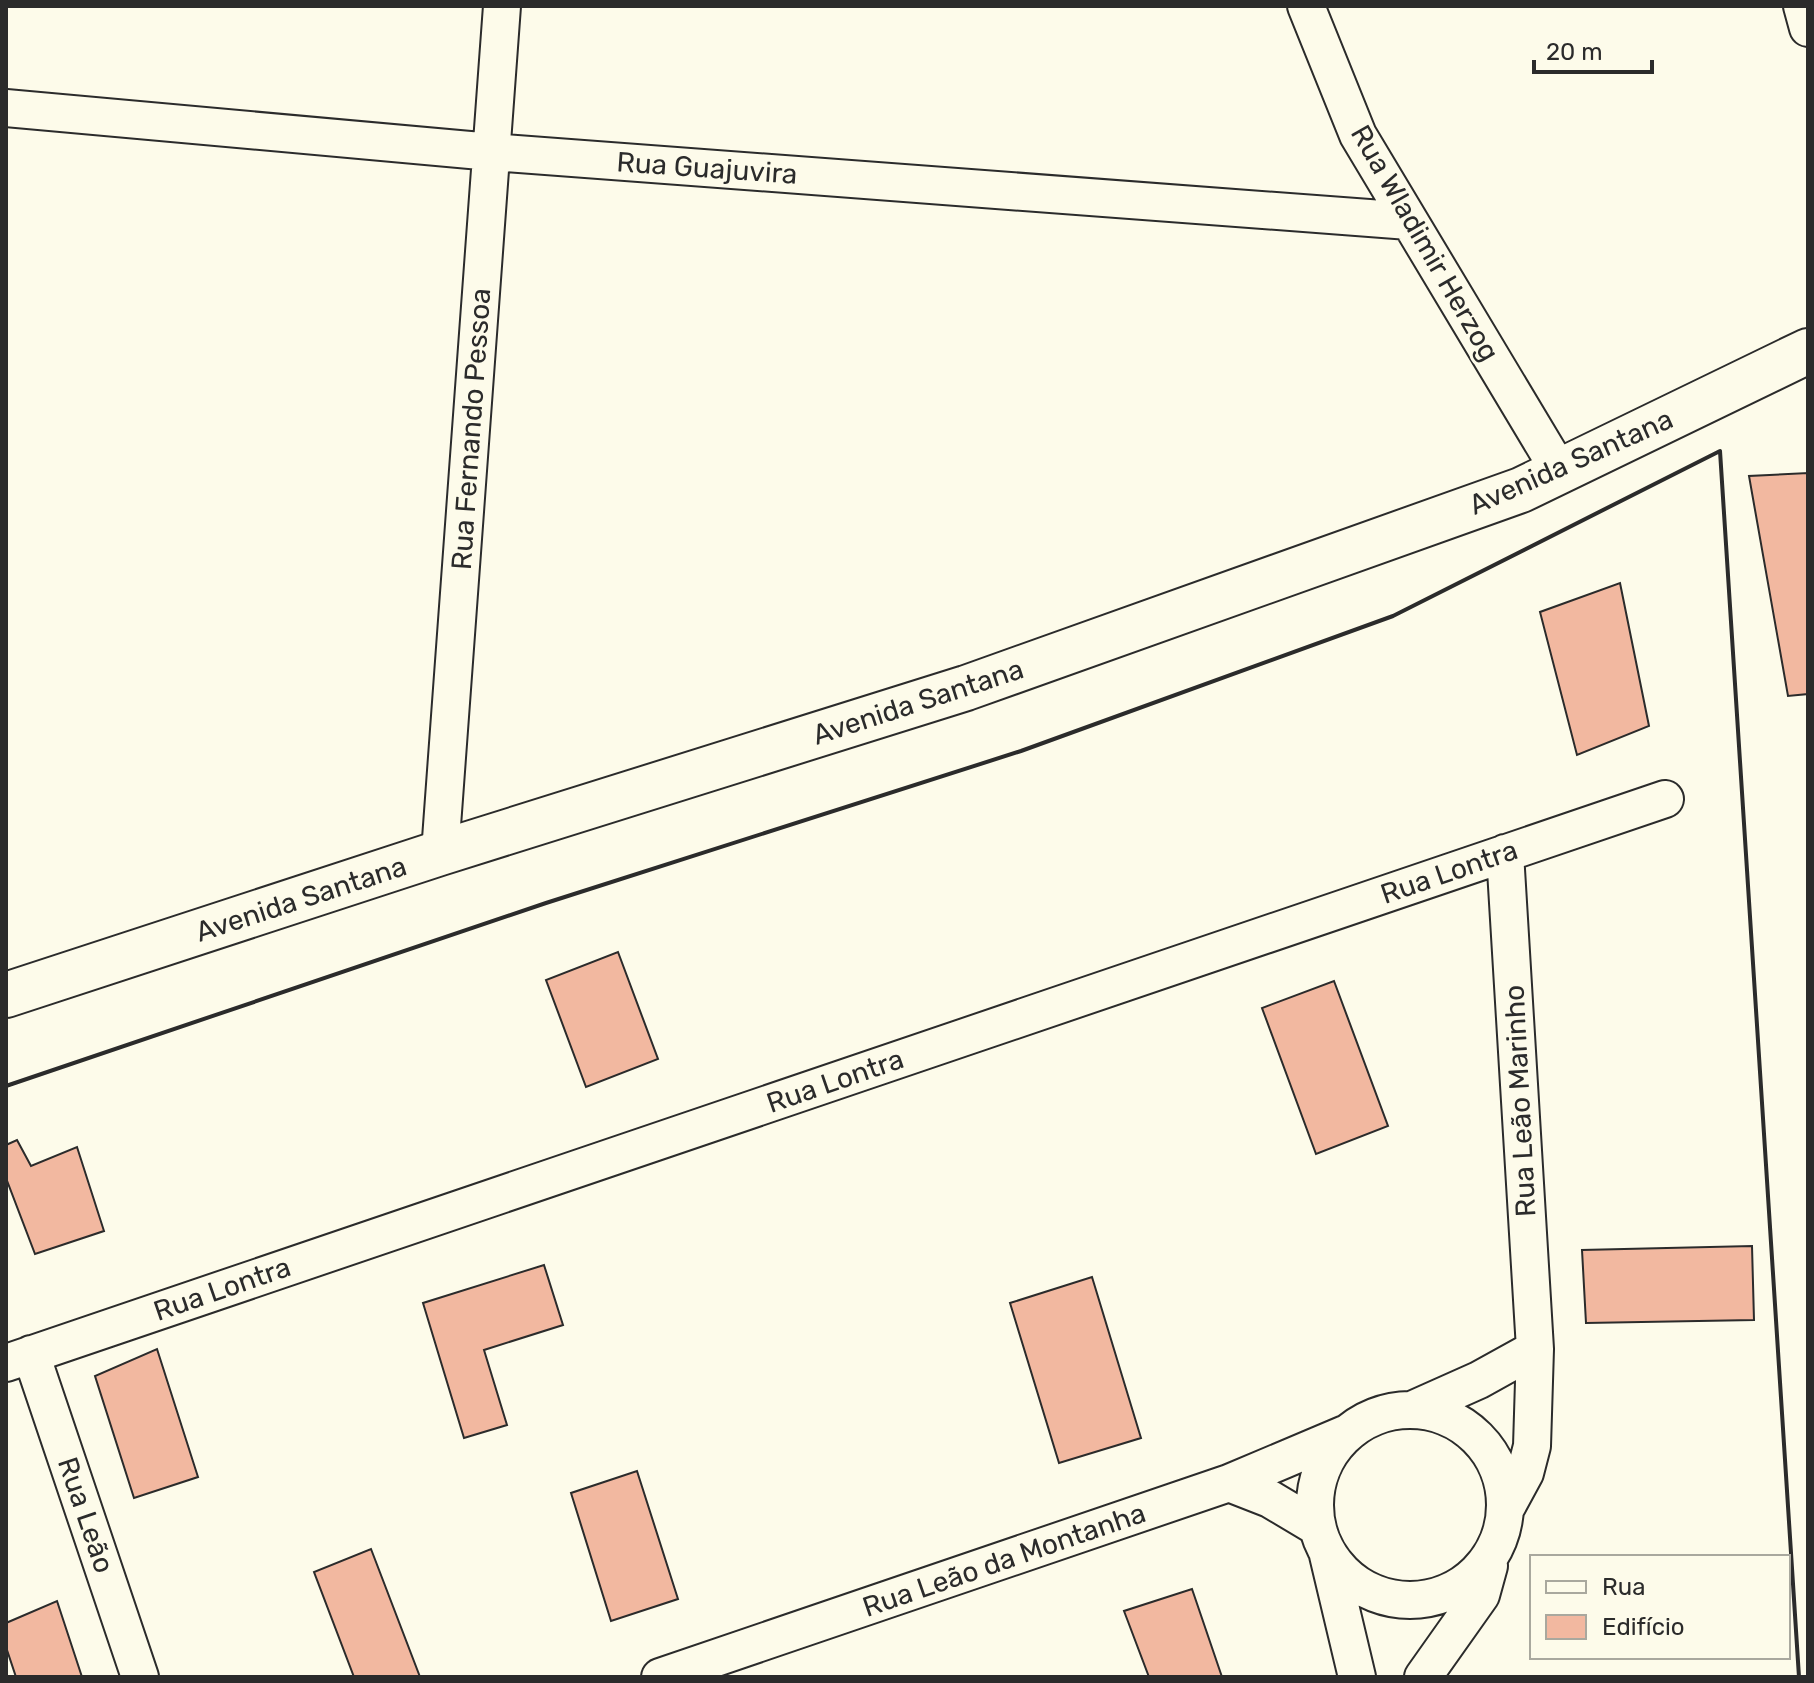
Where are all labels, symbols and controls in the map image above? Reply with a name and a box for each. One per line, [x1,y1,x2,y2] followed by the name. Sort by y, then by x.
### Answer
[1534,24,1652,74] scale bar
[1546,38,1603,66] text: 20 m
[1344,119,1506,367] street label: Rua Wladimir Herzog
[615,145,799,191] street label: Rua Guajuvira
[445,287,497,571] street label: Rua Fernando Pessoa
[1464,402,1678,522] street label: Avenida Santana
[808,652,1028,752] street label: Avenida Santana
[1376,833,1522,911] street label: Rua Lontra
[191,849,411,949] street label: Avenida Santana
[1497,984,1543,1218] street label: Rua Leão Marinho
[762,1042,908,1120] street label: Rua Lontra
[149,1250,295,1328] street label: Rua Lontra
[51,1453,121,1577] street label: Rua Leão
[858,1496,1150,1624] street label: Rua Leão da Montanha
[1530,1555,1790,1659] legend
[1602,1573,1645,1601] text: Rua
[1602,1613,1685,1641] text: Edifício

